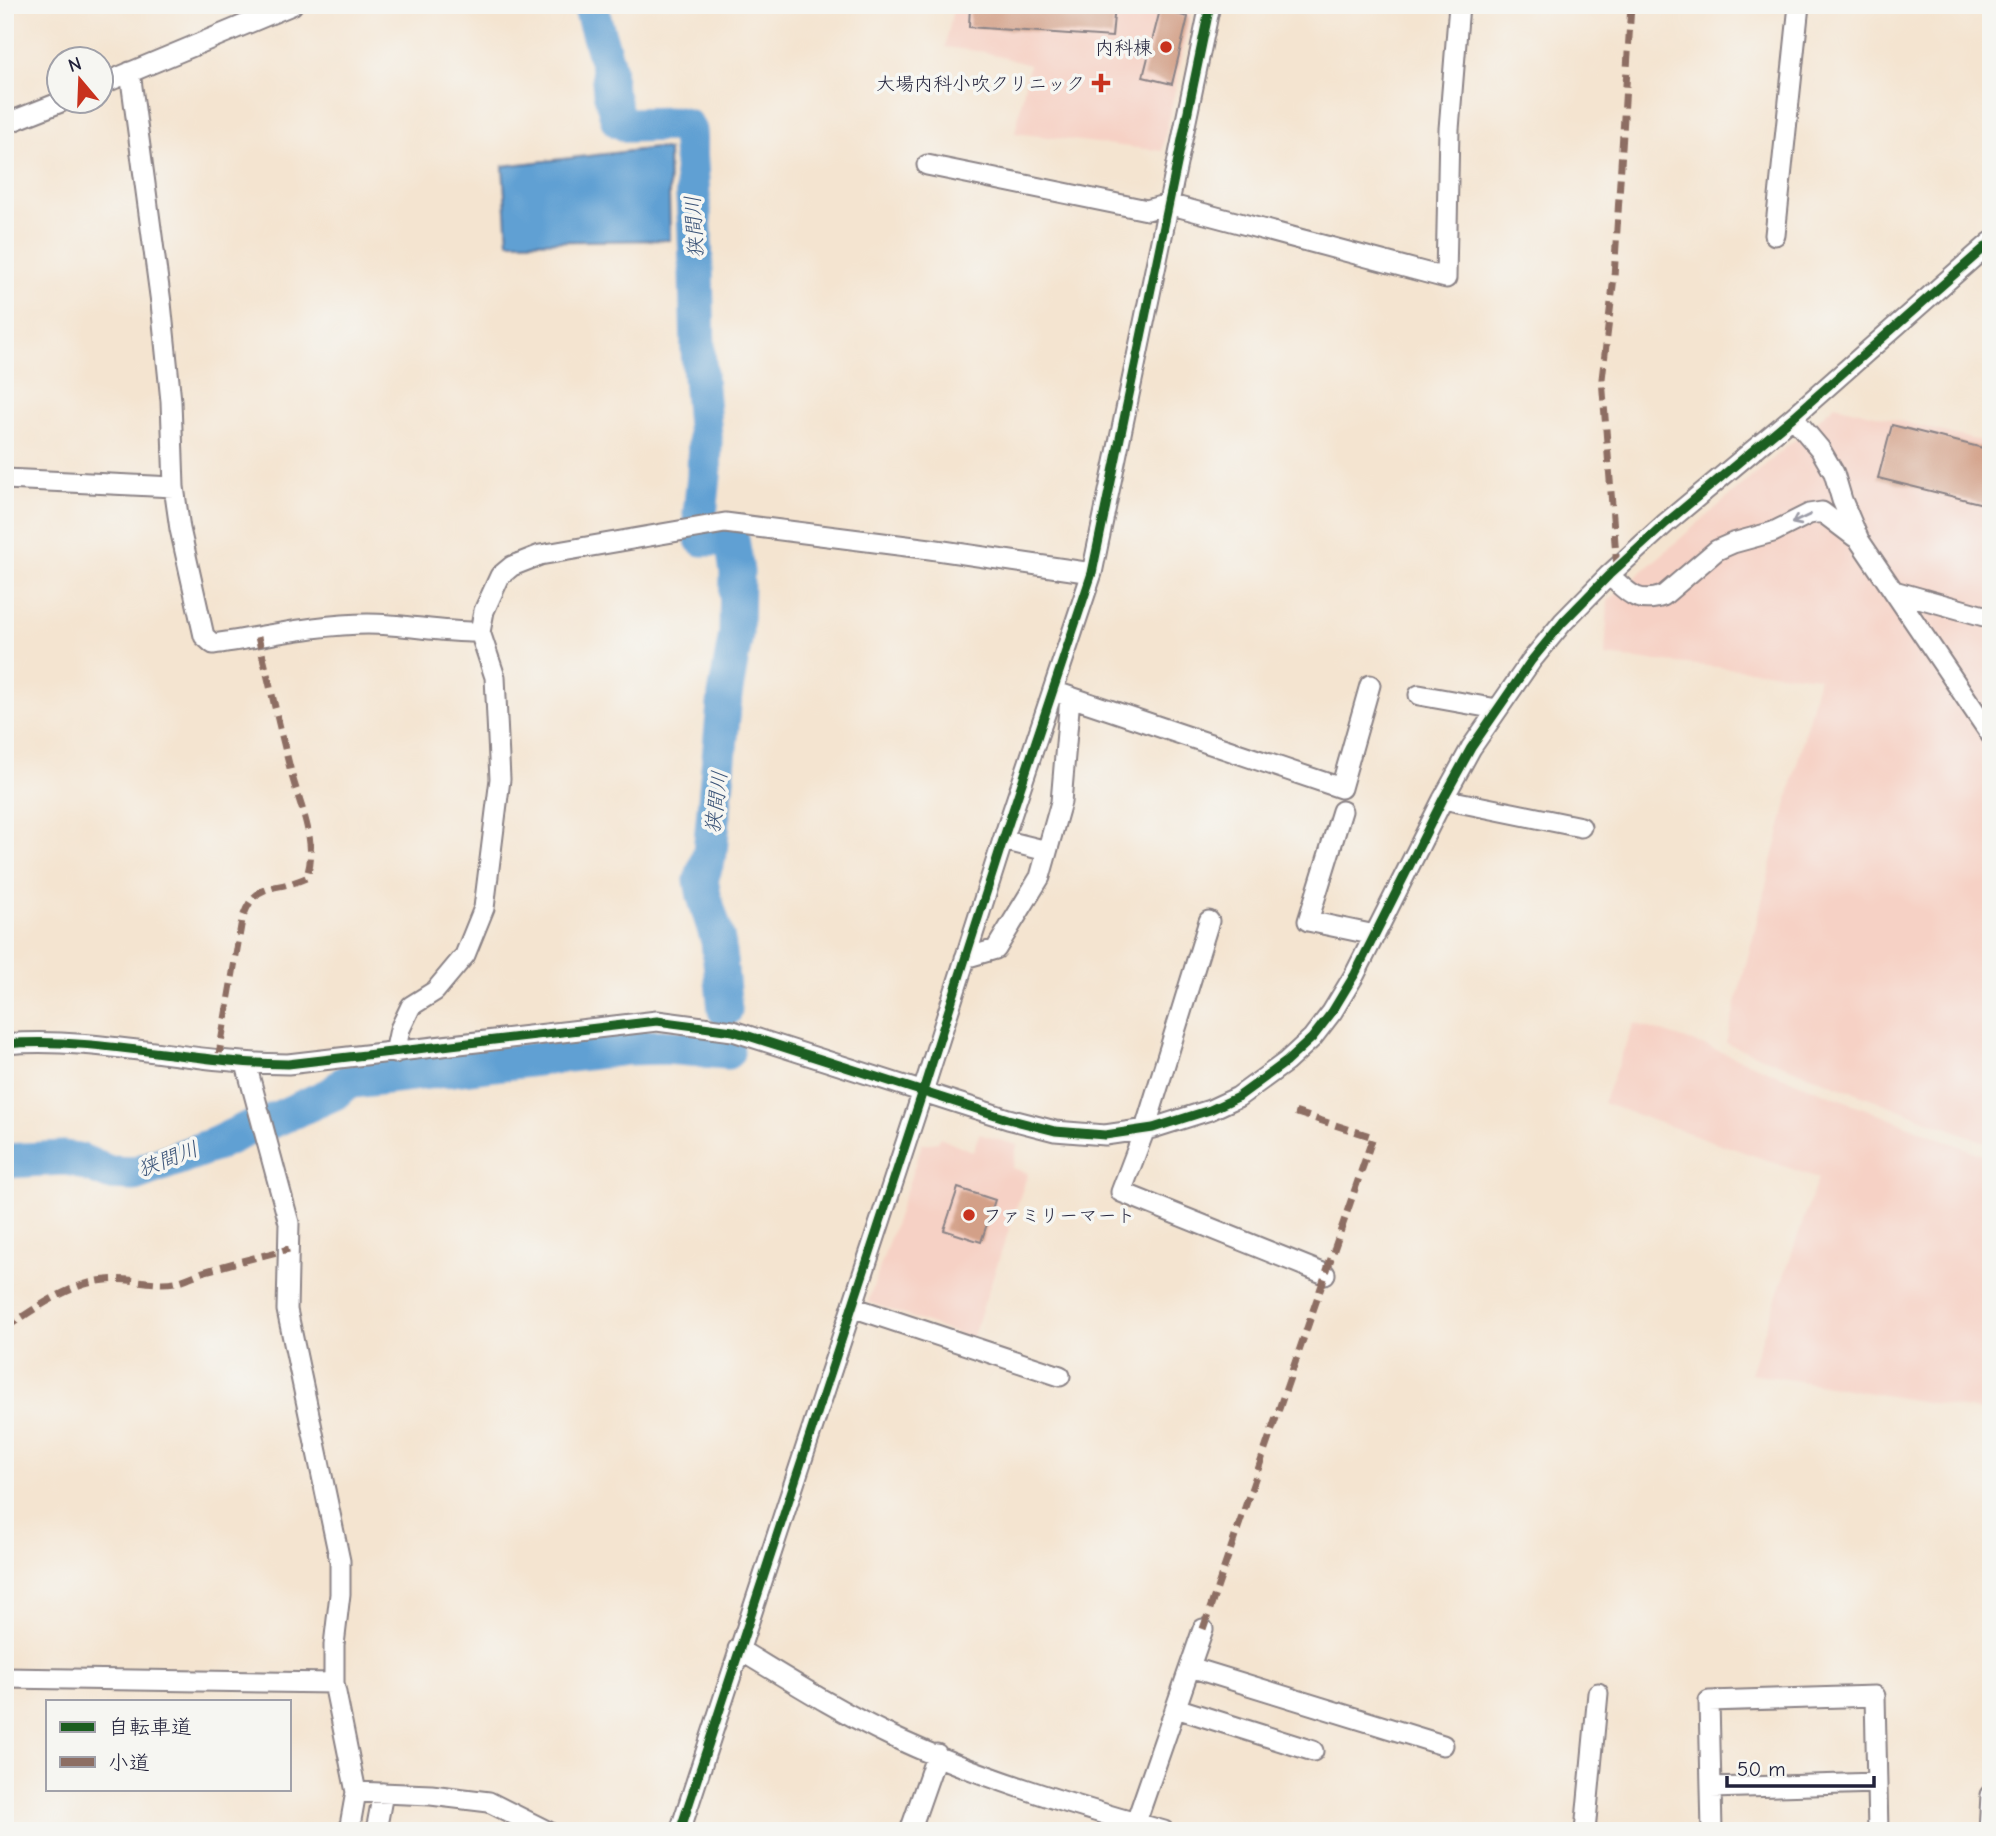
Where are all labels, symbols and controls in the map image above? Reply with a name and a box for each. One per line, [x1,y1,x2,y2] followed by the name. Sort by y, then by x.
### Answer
[1095,37,1152,59] place label: 内科棟
[1158,39,1174,55] marker: 内科棟
[46,46,116,116] north arrow
[65,52,84,77] text: N
[876,73,1085,95] place label: 大場内科小吹クリニック
[1091,73,1111,93] marker: 大場内科小吹クリニック
[680,195,708,259] water label: 狭間川
[1791,513,1812,526] one-way arrow
[700,769,732,835] water label: 狭間川
[134,1137,202,1181] water label: 狭間川
[983,1205,1135,1227] place label: ファミリーマート
[961,1207,977,1223] marker: ファミリーマート
[46,1700,290,1790] legend
[108,1715,192,1739] text: 自転車道
[1727,1745,1874,1789] scale bar
[108,1751,150,1775] text: 小道
[1737,1757,1786,1781] text: 50 m

